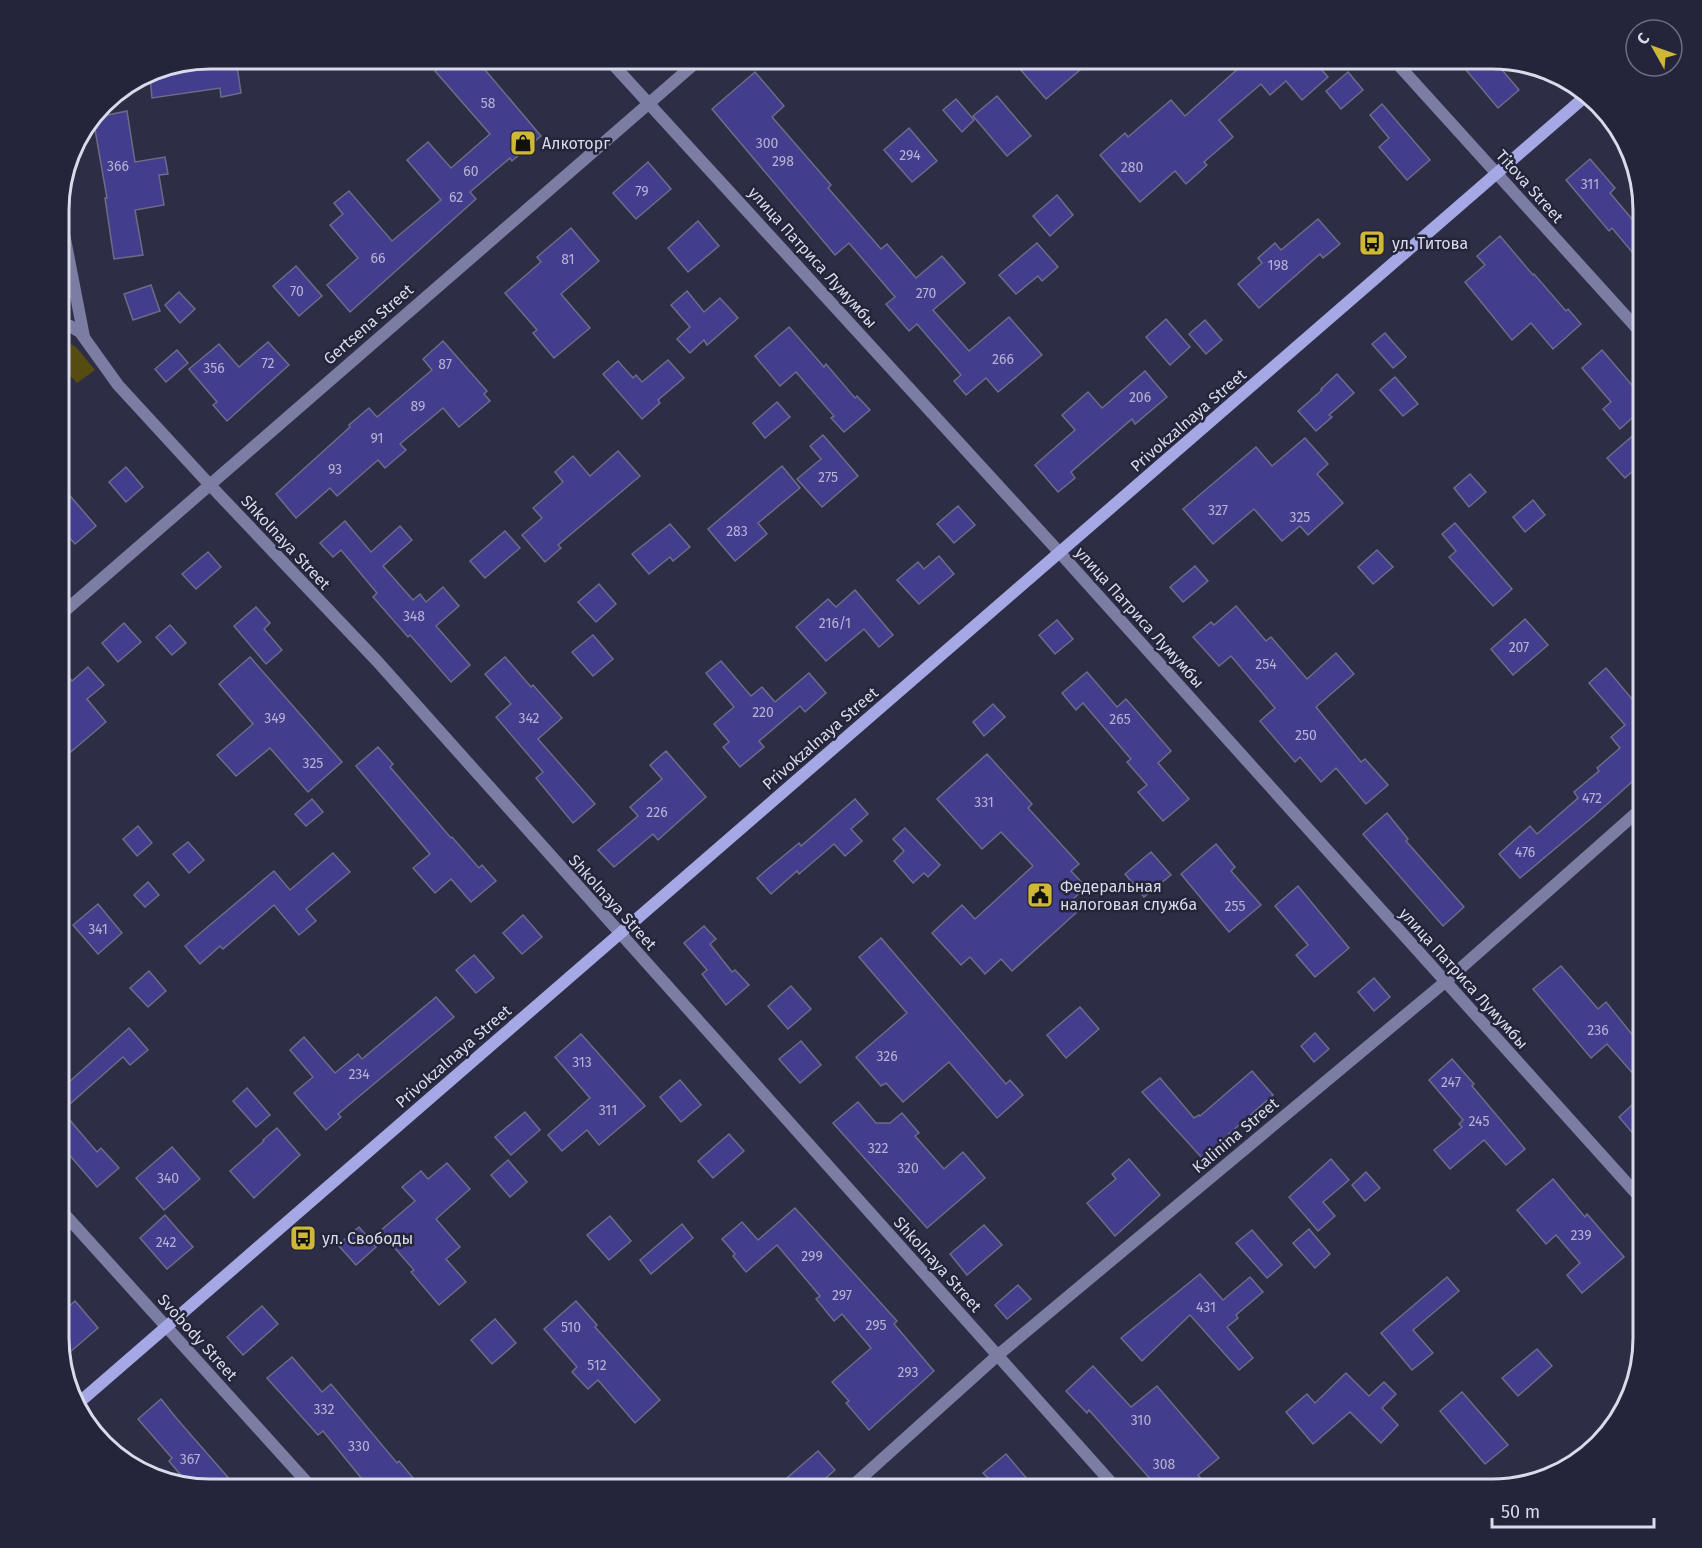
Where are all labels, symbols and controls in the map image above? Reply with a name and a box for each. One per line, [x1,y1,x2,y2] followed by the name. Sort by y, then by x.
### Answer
[1624,18,1684,78] north arrow
[1633,28,1654,48] text: С
[481,95,496,112] house number: 58
[508,128,538,158] shop icon: Алкоторг
[542,134,610,153] place label: Алкоторг
[756,135,778,152] house number: 300
[1492,146,1567,227] street label: Titova Street
[899,147,921,164] house number: 294
[772,153,794,170] house number: 298
[107,158,129,175] house number: 366
[1121,159,1143,176] house number: 280
[463,163,479,180] house number: 60
[1581,176,1599,193] house number: 311
[635,183,649,200] house number: 79
[744,183,881,332] street label: улица Патриса Лумумбы
[449,189,463,206] house number: 62
[1357,228,1387,258] bus stop icon: ул. Титова
[1392,234,1468,253] place label: ул. Титова
[371,250,385,267] house number: 66
[561,251,575,268] house number: 81
[1267,257,1289,274] house number: 198
[320,280,417,369] street label: Gertsena Street
[290,283,304,300] house number: 70
[916,285,937,302] house number: 270
[992,351,1014,368] house number: 266
[262,355,275,372] house number: 72
[438,356,452,373] house number: 87
[203,360,225,377] house number: 356
[1127,365,1250,476] street label: Privokzalnaya Street
[1129,389,1151,406] house number: 206
[411,398,425,415] house number: 89
[370,430,384,447] house number: 91
[328,461,342,478] house number: 93
[818,469,838,486] house number: 275
[237,491,334,594] street label: Shkolnaya Street
[1208,502,1228,519] house number: 327
[1290,509,1310,526] house number: 325
[726,523,748,540] house number: 283
[1071,543,1208,692] street label: улица Патриса Лумумбы
[403,608,425,625] house number: 348
[819,615,851,632] house number: 216/1
[1509,639,1529,656] house number: 207
[1255,656,1277,673] house number: 254
[759,683,882,794] street label: Privokzalnaya Street
[752,704,774,721] house number: 220
[264,710,286,727] house number: 349
[518,710,540,727] house number: 342
[1109,711,1131,728] house number: 265
[1295,727,1317,744] house number: 250
[303,755,323,772] house number: 325
[1582,790,1602,807] house number: 472
[974,794,994,811] house number: 331
[646,804,668,821] house number: 226
[1515,844,1535,861] house number: 476
[565,851,661,954] street label: Shkolnaya Street
[1060,877,1197,914] place label: Федеральная налоговая служба
[1025,880,1055,910] public building icon: Федеральная налоговая служба
[1225,898,1245,915] house number: 255
[1395,904,1532,1053] street label: улица Патриса Лумумбы
[88,921,108,938] house number: 341
[392,1001,515,1112] street label: Privokzalnaya Street
[1587,1022,1609,1039] house number: 236
[876,1048,898,1065] house number: 326
[572,1054,592,1071] house number: 313
[348,1066,370,1083] house number: 234
[1441,1074,1461,1091] house number: 247
[1188,1094,1282,1177] street label: Kalinina Street
[599,1102,617,1119] house number: 311
[1469,1113,1489,1130] house number: 245
[868,1140,888,1157] house number: 322
[897,1160,919,1177] house number: 320
[157,1170,179,1187] house number: 340
[890,1213,986,1316] street label: Shkolnaya Street
[288,1223,318,1253] bus stop icon: ул. Свободы
[1570,1227,1592,1244] house number: 239
[322,1229,413,1248] place label: ул. Свободы
[156,1234,176,1251] house number: 242
[801,1248,823,1265] house number: 299
[832,1287,852,1304] house number: 297
[154,1290,242,1385] street label: Svobody Street
[1196,1299,1216,1316] house number: 431
[865,1317,887,1334] house number: 295
[561,1319,581,1336] house number: 510
[587,1357,607,1374] house number: 512
[898,1364,918,1381] house number: 293
[314,1401,334,1418] house number: 332
[1131,1412,1151,1429] house number: 310
[348,1438,370,1455] house number: 330
[180,1451,200,1468] house number: 367
[1153,1456,1176,1473] house number: 308
[1492,1491,1654,1529] scale bar
[1501,1501,1540,1523] text: 50 m

